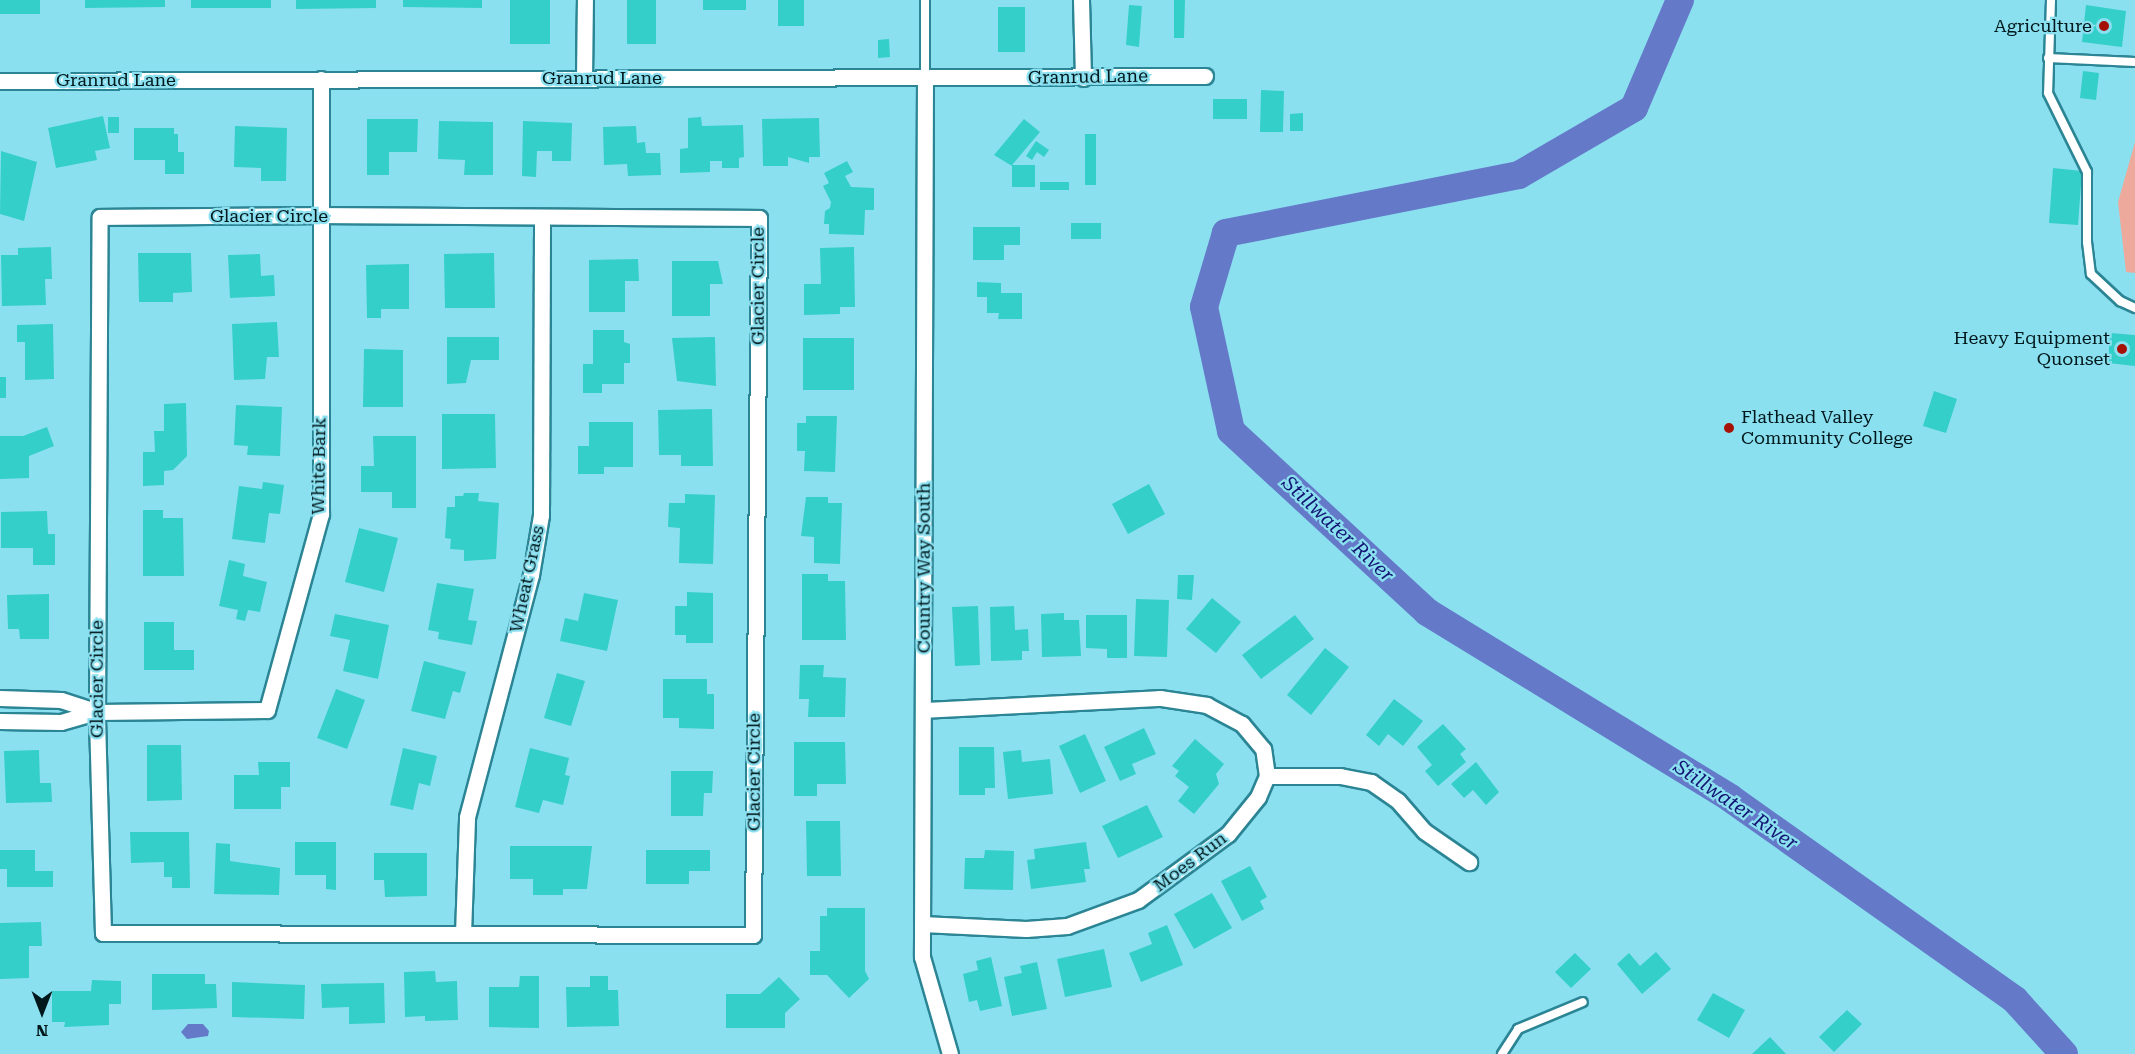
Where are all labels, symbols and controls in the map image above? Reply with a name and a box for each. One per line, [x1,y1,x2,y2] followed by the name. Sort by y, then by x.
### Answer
[1994,15,2092,37] place label: Agriculture
[2097,19,2111,33] marker: Agriculture
[1028,65,1148,89] street label: Granrud Lane
[542,67,662,89] street label: Granrud Lane
[56,69,176,91] street label: Granrud Lane
[210,205,328,227] street label: Glacier Circle
[747,227,769,345] street label: Glacier Circle
[1954,328,2110,370] place label: Heavy Equipment Quonset
[2115,342,2129,356] marker: Heavy Equipment Quonset
[1741,407,1913,450] place label: Flathead Valley Community College
[307,417,331,515] street label: White Bark
[1722,421,1736,435] marker: Flathead Valley Community College
[1277,471,1399,587] water label: Stillwater River
[913,483,935,653] street label: Country Way South
[505,524,549,634] street label: Wheat Grass
[86,620,108,738] street label: Glacier Circle
[743,713,765,831] street label: Glacier Circle
[1669,755,1803,855] water label: Stillwater River
[1149,827,1231,897] street label: Moes Run
[12,982,72,1042] north arrow
[36,1021,48,1040] text: N

